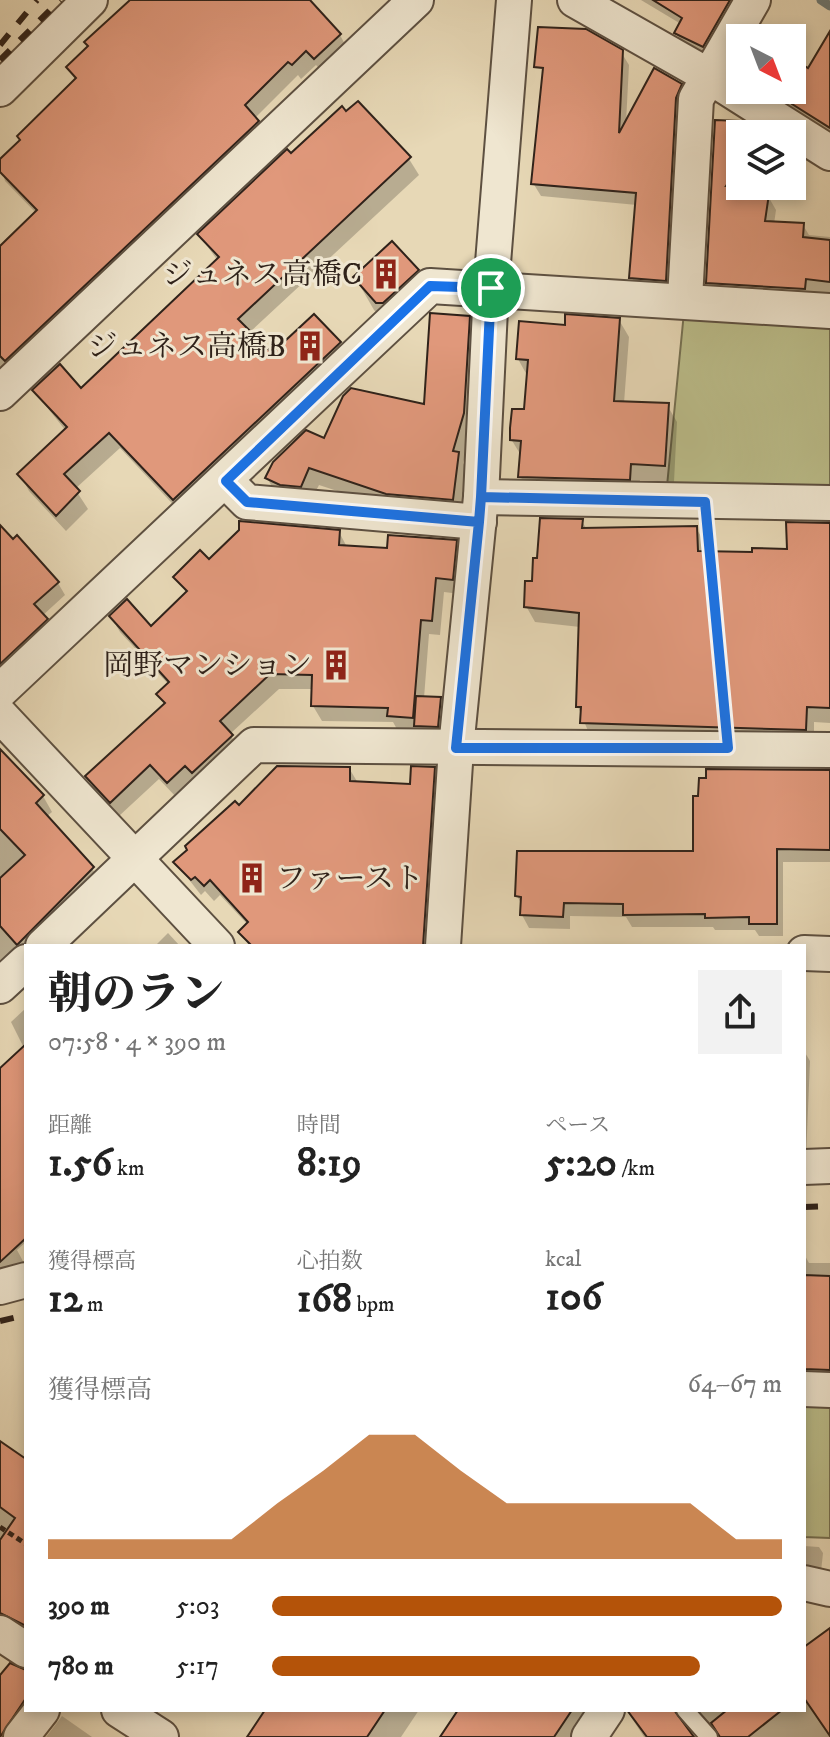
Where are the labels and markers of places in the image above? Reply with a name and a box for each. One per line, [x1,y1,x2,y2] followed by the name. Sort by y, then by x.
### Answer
[457,254,525,322] pin
[163,257,362,294] place label: ジュネス高橋C
[369,257,403,291] building icon: ジュネス高橋C
[88,329,286,366] place label: ジュネス高橋B
[293,329,327,363] building icon: ジュネス高橋B
[103,648,312,685] place label: 岡野マンション
[319,648,353,682] building icon: 岡野マンション
[235,861,269,895] building icon: ファースト
[276,861,424,898] place label: ファースト

